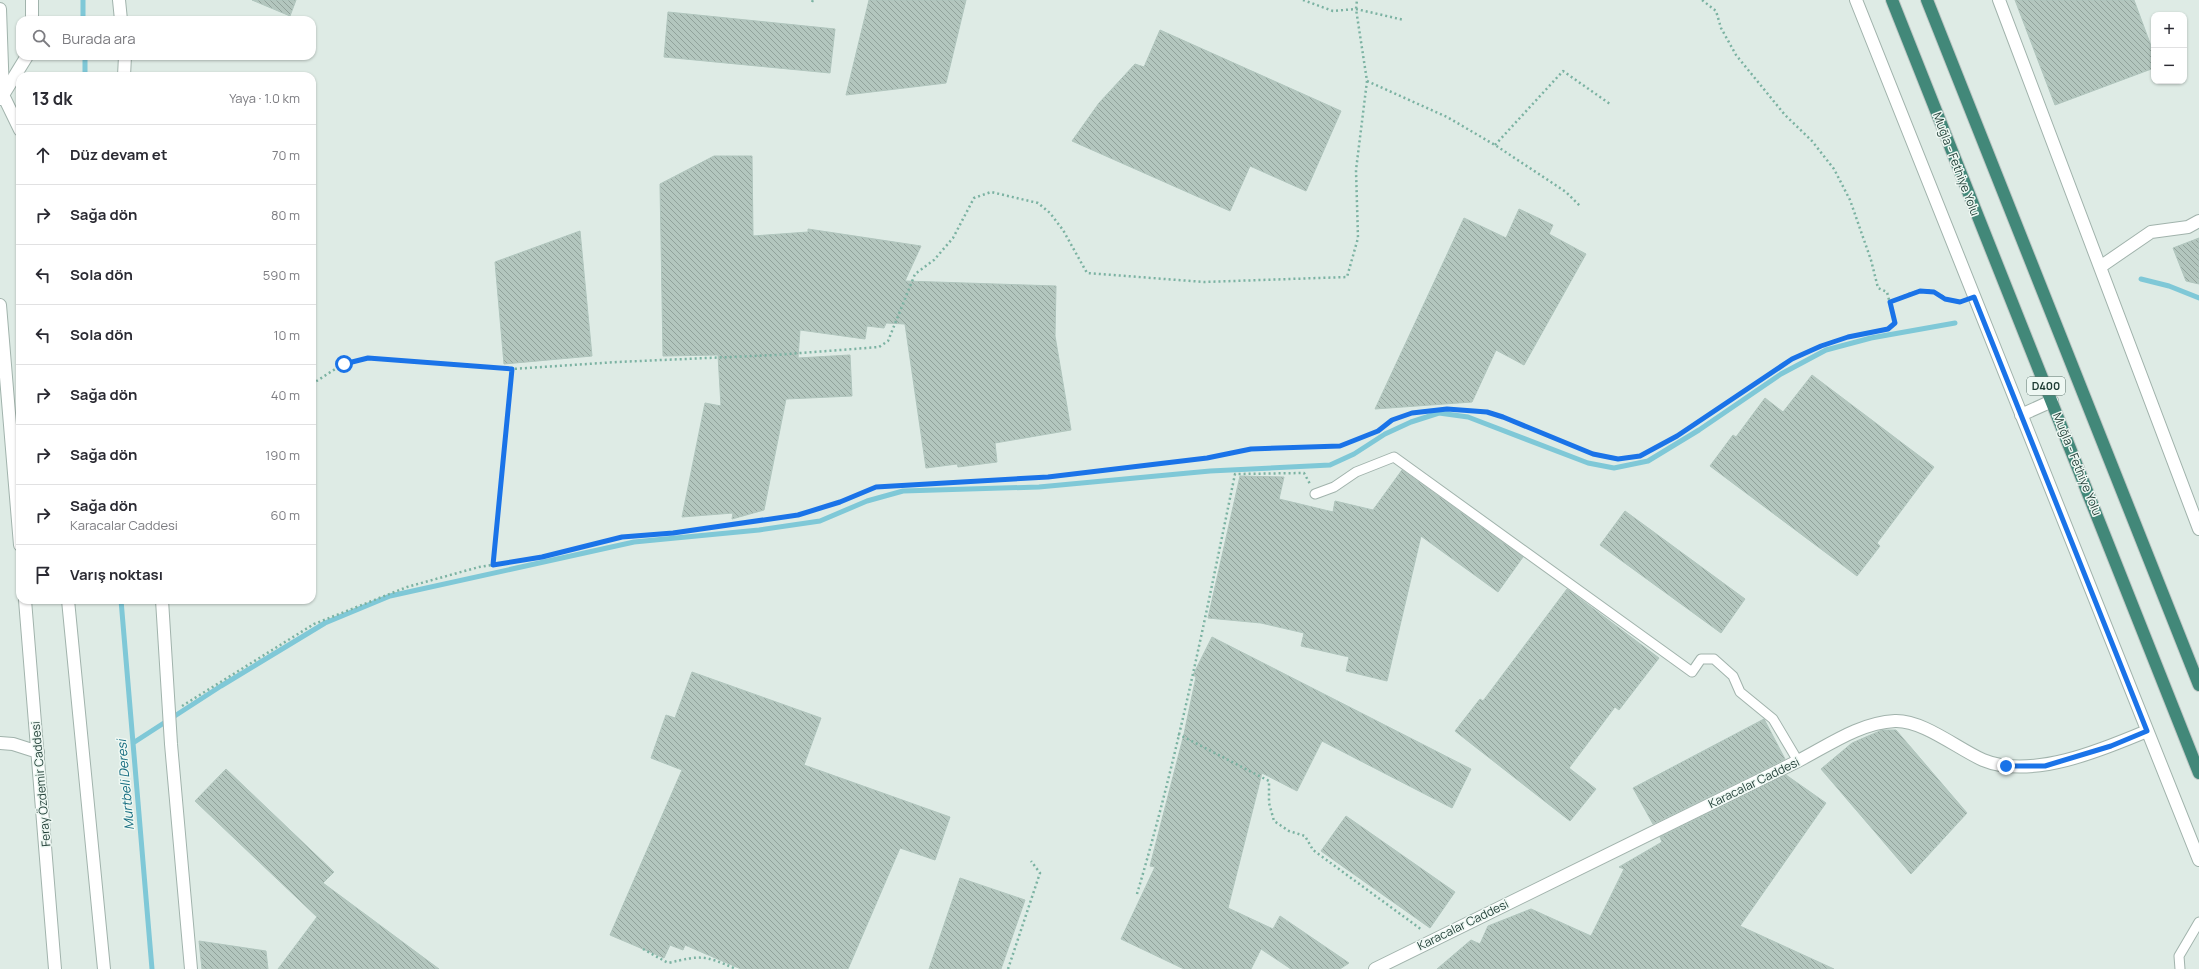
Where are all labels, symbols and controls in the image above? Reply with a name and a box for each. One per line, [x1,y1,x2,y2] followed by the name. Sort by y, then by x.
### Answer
[2151,12,2187,84] map controls
[2151,12,2187,48] button: +
[16,16,316,60] search box
[30,27,52,49] icon: search
[62,28,136,49] text: Burada ara
[2151,48,2187,84] button: −
[32,87,72,110] text: 13 dk
[229,89,300,107] text: Yaya · 1.0 km
[1929,110,1984,218] street label: Muğla - Fethiye Yolu
[32,144,54,166] icon: ahead
[70,144,167,165] text: Düz devam et
[272,146,300,164] text: 70 m
[32,204,54,226] icon: right
[70,204,137,225] text: Sağa dön
[271,206,300,224] text: 80 m
[32,264,54,286] icon: left
[70,264,133,285] text: Sola dön
[263,266,300,284] text: 590 m
[32,324,54,346] icon: left
[70,324,133,345] text: Sola dön
[273,326,300,344] text: 10 m
[335,355,353,373] route start
[2027,377,2065,395] road number: D400
[32,384,54,406] icon: right
[70,384,137,405] text: Sağa dön
[271,386,300,404] text: 40 m
[2049,410,2106,518] street label: Muğla - Fethiye Yolu
[32,444,54,466] icon: right
[70,444,137,465] text: Sağa dön
[265,446,300,464] text: 190 m
[70,495,137,516] text: Sağa dön
[32,504,54,526] icon: right
[270,506,300,524] text: 60 m
[70,516,178,534] text: Karacalar Caddesi
[32,564,54,586] icon: arrive
[70,564,163,585] text: Varış noktası
[27,721,54,847] street label: Feray Özdemir Caddesi
[112,737,138,831] water label: Murtbeli Deresi
[1705,753,1802,812] street label: Karacalar Caddesi
[1997,757,2015,775] route end
[1414,895,1511,954] street label: Karacalar Caddesi

